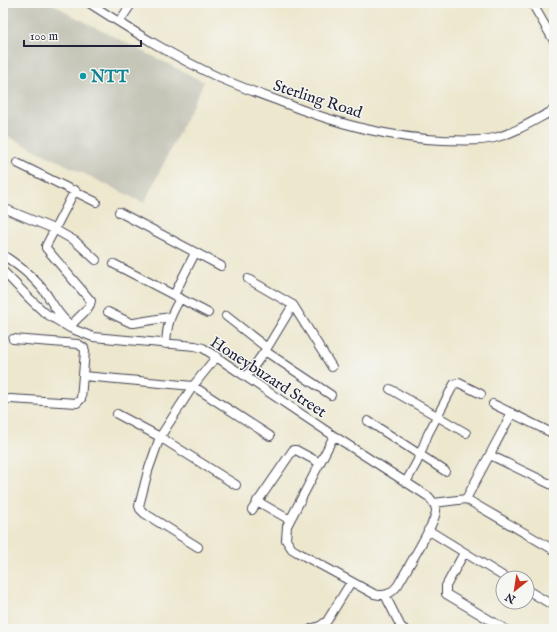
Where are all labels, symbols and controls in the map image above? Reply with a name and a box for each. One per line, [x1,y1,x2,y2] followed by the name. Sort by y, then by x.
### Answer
[24,22,141,48] scale bar
[30,29,58,44] text: 100 m
[90,68,129,88] place label: NTT
[78,71,88,81] marker: NTT
[270,76,365,124] street label: Sterling Road
[206,333,330,423] street label: Honeybuzard Street
[495,570,535,610] north arrow
[502,589,519,607] text: N

